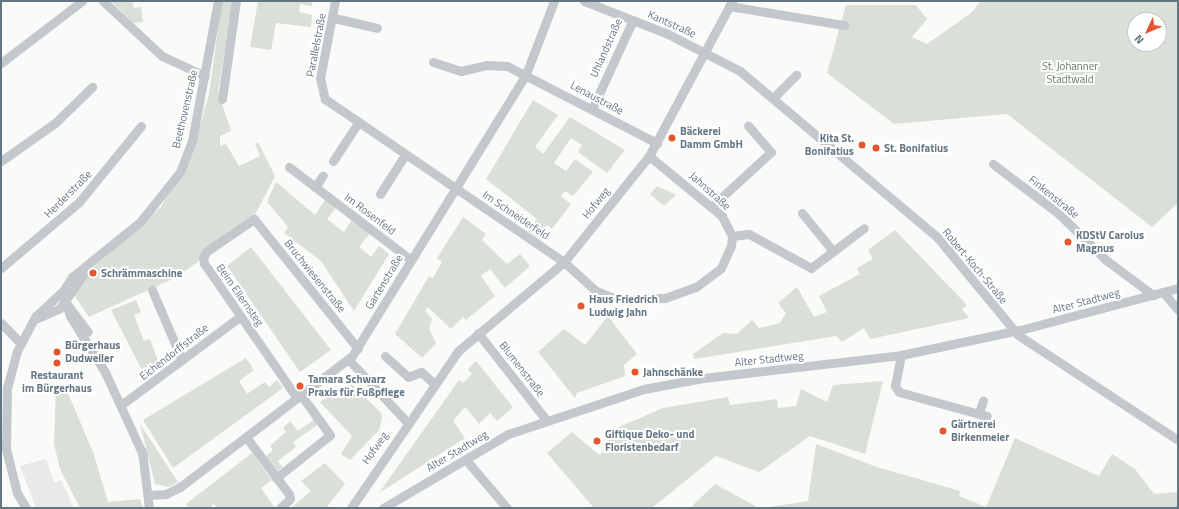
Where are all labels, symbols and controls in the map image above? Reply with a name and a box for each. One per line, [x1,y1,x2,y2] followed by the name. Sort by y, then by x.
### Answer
[646,7,698,41] street label: Kantstraße
[303,12,329,78] street label: Parallelstraße
[1127,12,1167,52] north arrow
[587,17,625,79] street label: Uhlandstraße
[1131,31,1147,48] text: N
[1042,60,1098,86] park label: St. Johanner Stadtwald
[170,68,200,150] street label: Beethovenstraße
[568,79,626,117] street label: Lenaustraße
[680,125,743,151] place label: Bäckerei Damm GmbH
[805,132,854,158] place label: Kita St. Bonifatius
[667,133,677,143] marker: Bäckerei Damm GmbH
[857,140,867,150] marker: Kita St. Bonifatius
[884,141,948,155] place label: St. Bonifatius
[871,143,881,153] marker: St. Bonifatius
[41,167,95,221] street label: Herderstraße
[687,169,733,213] street label: Jahnstraße
[1026,173,1082,221] street label: Finkenstraße
[579,185,613,221] street label: Hofweg
[480,188,552,242] street label: Im Schneiderfeld
[342,190,398,238] street label: Im Rosenfeld
[940,226,1010,306] street label: Robert-Koch-Straße
[1076,229,1144,255] place label: KDStV Carolus Magnus
[282,237,348,315] street label: Bruchwiesenstraße
[1063,237,1073,247] marker: KDStV Carolus Magnus
[362,252,406,312] street label: Gartenstraße
[214,261,266,329] street label: Beim Ellernsteg
[101,266,182,280] place label: Schrämmaschine
[88,268,98,278] marker: Schrämmaschine
[1051,286,1121,316] street label: Alter Stadtweg
[589,293,658,319] place label: Haus Friedrich Ludwig Jahn
[576,301,586,311] marker: Haus Friedrich Ludwig Jahn
[137,321,211,383] street label: Eichendorffstraße
[65,339,120,365] place label: Bürgerhaus Dudweiler
[496,339,548,399] street label: Blumenstraße
[52,347,62,357] marker: Bürgerhaus Dudweiler
[734,349,804,369] street label: Alter Stadtweg
[52,358,62,368] marker: Restaurant im Bürgerhaus
[643,365,703,379] place label: Jahnschänke
[630,367,640,377] marker: Jahnschänke
[22,369,92,395] place label: Restaurant im Bürgerhaus
[308,373,405,399] place label: Tamara Schwarz Praxis für Fußpflege
[295,381,305,391] marker: Tamara Schwarz Praxis für Fußpflege
[951,418,1009,444] place label: Gärtnerei Birkenmeier
[938,426,948,436] marker: Gärtnerei Birkenmeier
[424,428,490,474] street label: Alter Stadtweg
[605,428,695,454] place label: Giftique Deko- und Floristenbedarf
[359,429,391,467] street label: Hofweg
[592,436,602,446] marker: Giftique Deko- und Floristenbedarf

